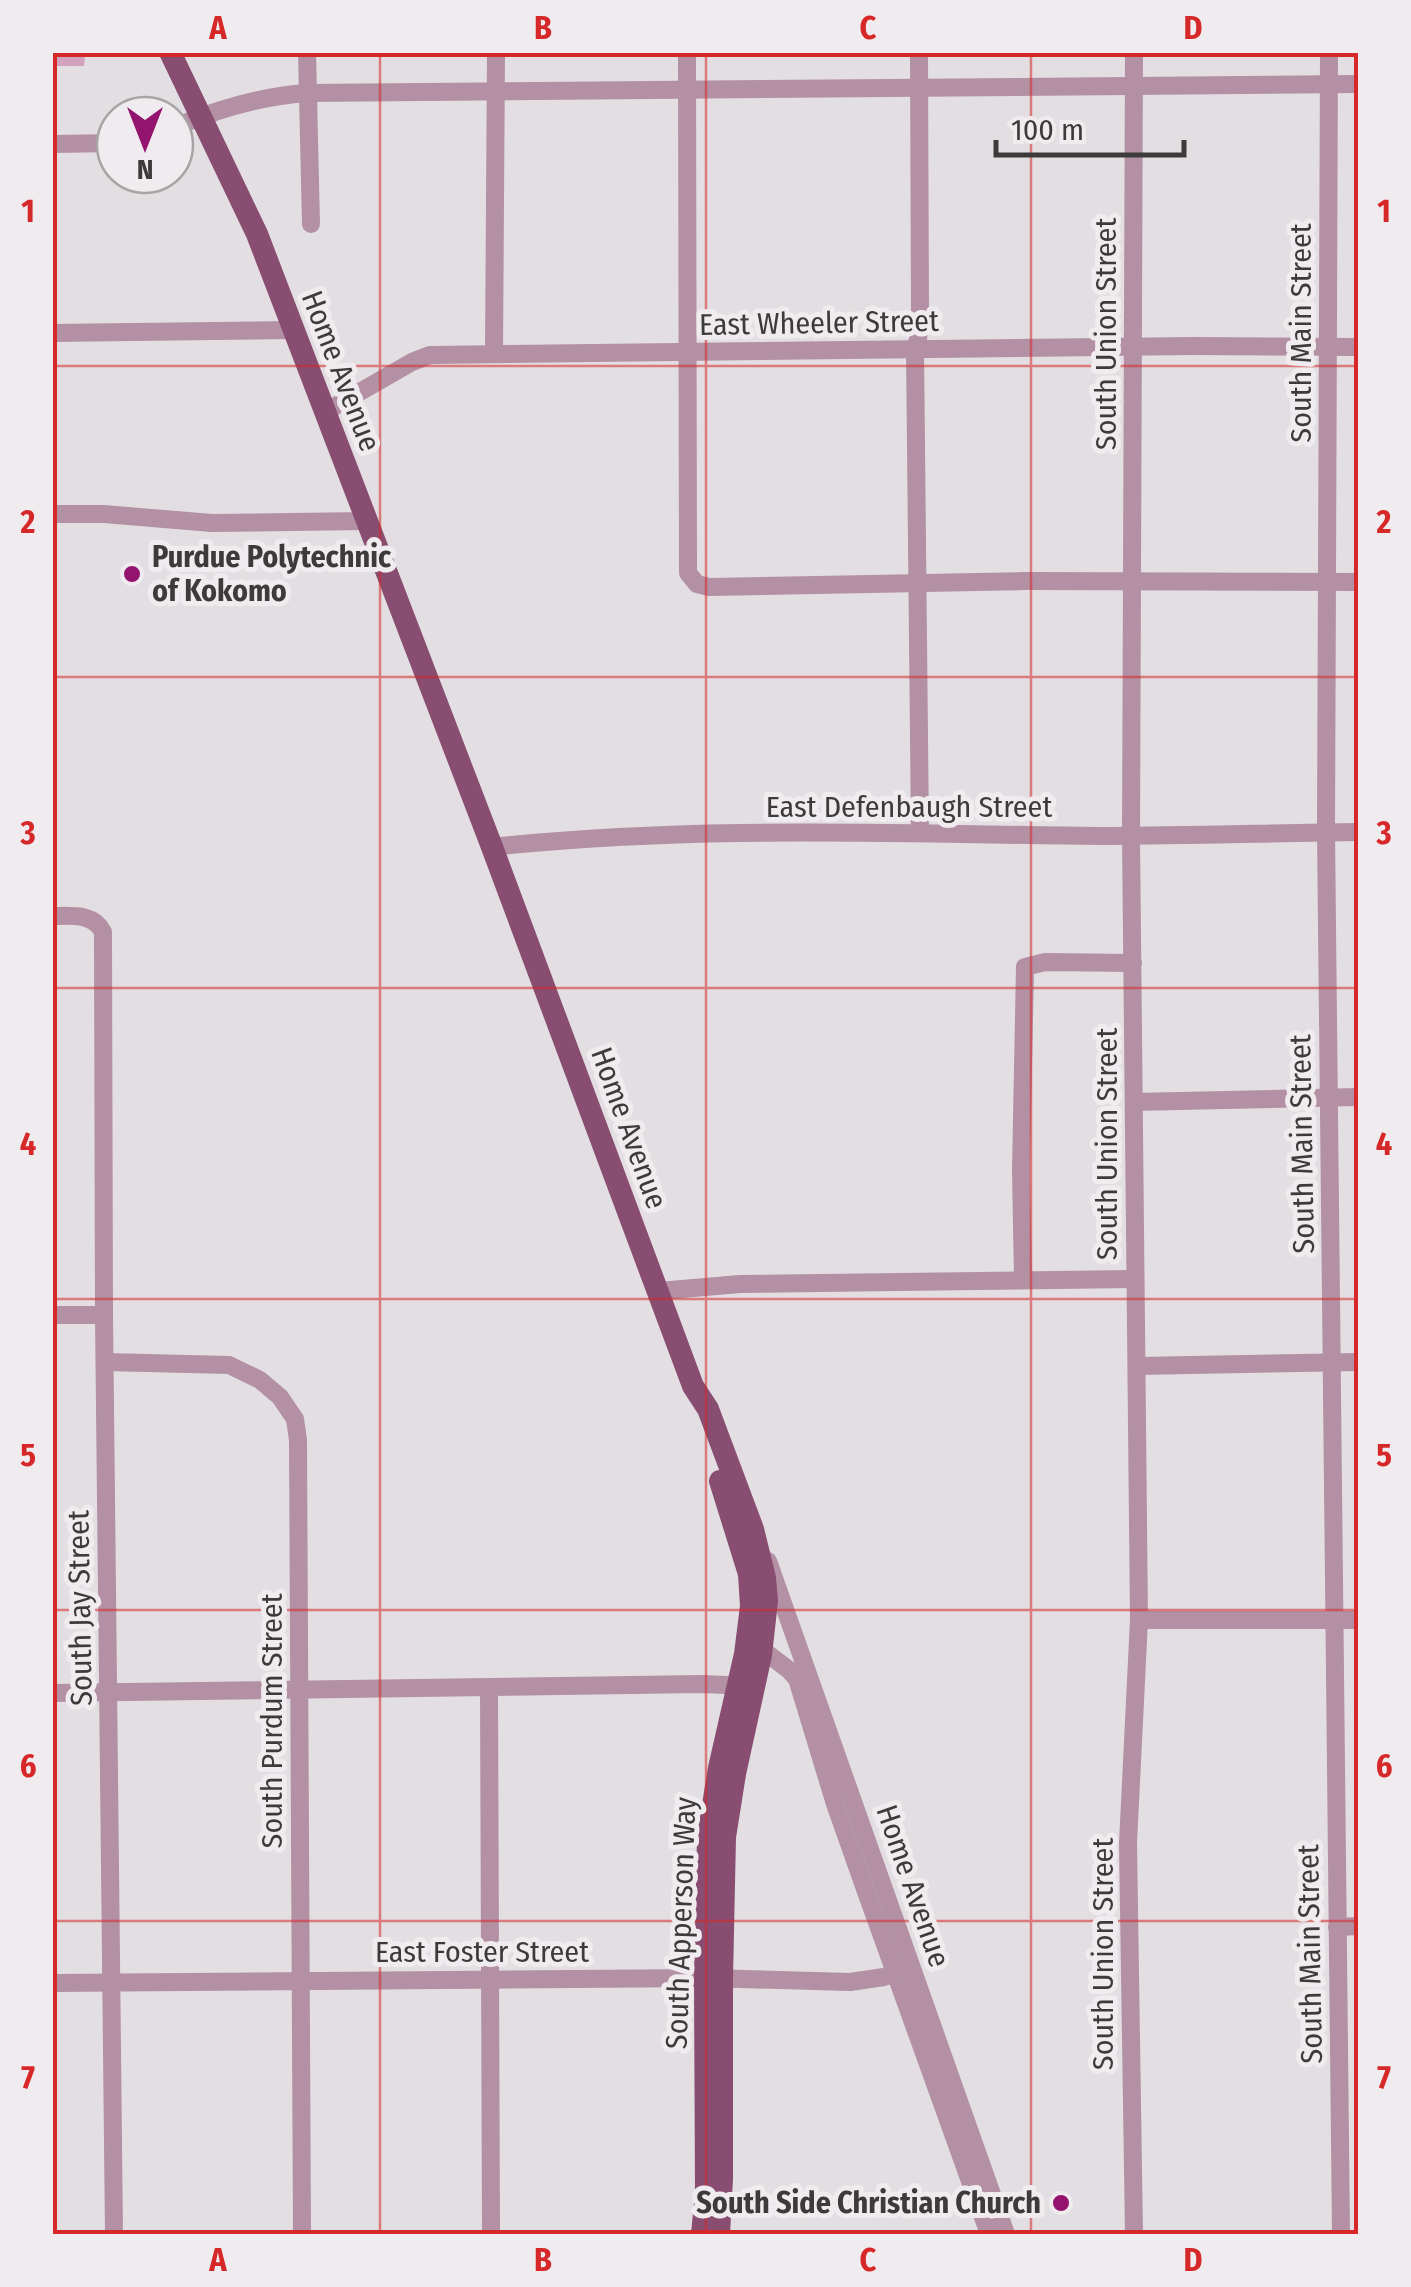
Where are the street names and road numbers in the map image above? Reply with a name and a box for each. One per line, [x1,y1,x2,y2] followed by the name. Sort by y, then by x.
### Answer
[1088,218,1124,450] street label: South Union Street
[1283,223,1319,443] street label: South Main Street
[294,286,388,456] street label: Home Avenue
[699,303,939,343] street label: East Wheeler Street
[766,789,1052,825] street label: East Defenbaugh Street
[1089,1028,1125,1260] street label: South Union Street
[1282,1034,1322,1254] street label: South Main Street
[583,1042,675,1214] street label: Home Avenue
[60,1510,100,1706] street label: South Jay Street
[254,1593,290,1848] street label: South Purdum Street
[659,1796,703,2050] street label: South Apperson Way
[868,1800,958,1972] street label: Home Avenue
[1085,1838,1121,2070] street label: South Union Street
[1290,1844,1330,2064] street label: South Main Street
[375,1934,589,1970] street label: East Foster Street

